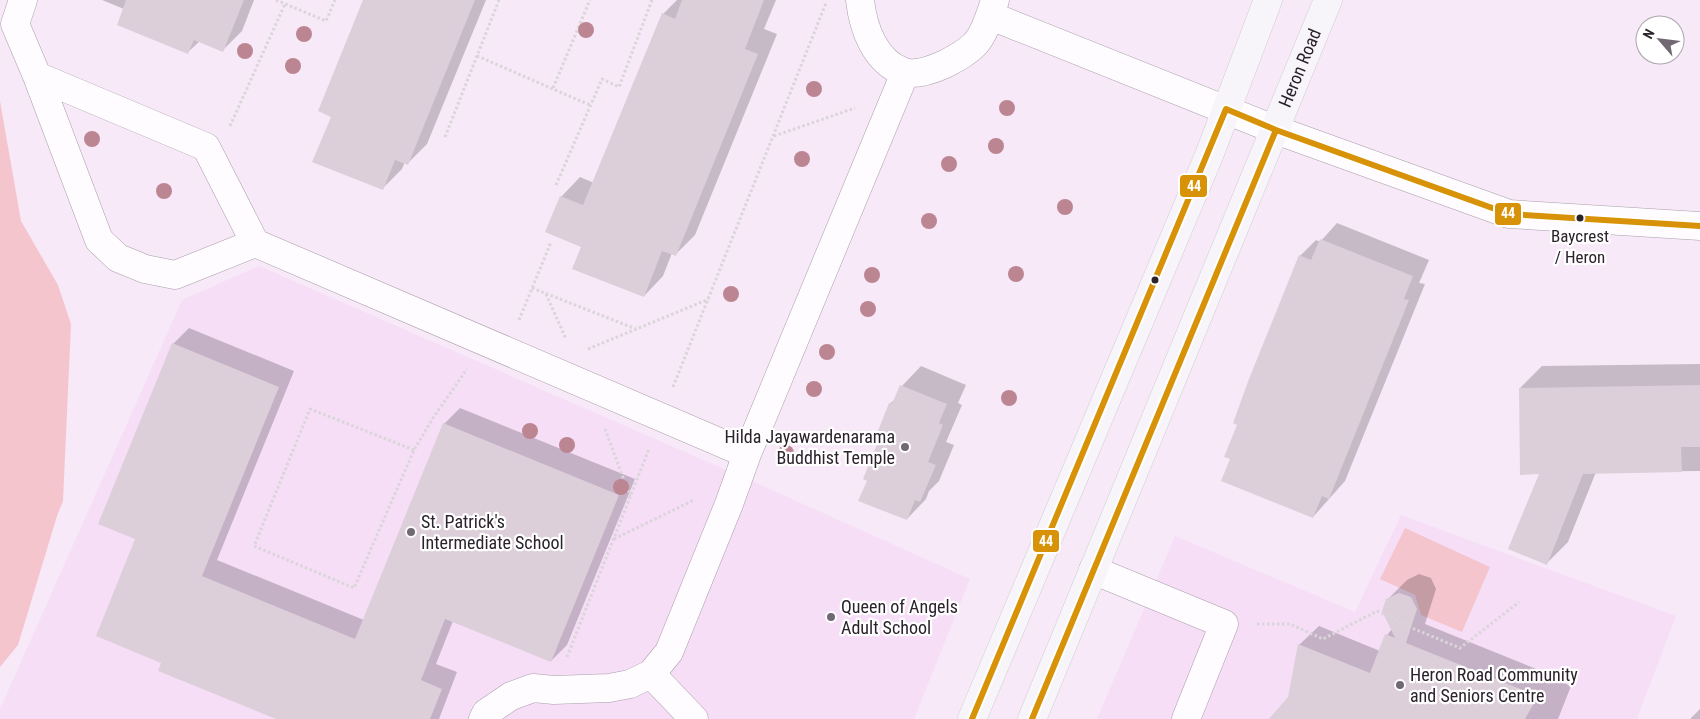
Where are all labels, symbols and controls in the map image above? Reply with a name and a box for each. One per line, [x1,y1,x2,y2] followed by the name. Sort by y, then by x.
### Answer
[1635,15,1685,65] north arrow
[1274,25,1325,110] street label: Heron Road
[1639,26,1658,41] text: N
[1179,174,1208,198] line badge: 44
[1187,178,1201,194] text: 44
[1494,202,1522,226] line badge: 44
[1501,205,1515,221] text: 44
[1575,213,1585,223] marker: Baycrest / Heron
[1551,226,1609,267] place label: Baycrest / Heron
[1150,275,1160,285] unlabelled marker
[724,426,895,468] place label: Hilda Jayawardenarama Buddhist Temple
[899,441,911,453] marker: Hilda Jayawardenarama Buddhist Temple
[421,511,564,553] place label: St. Patrick's Intermediate School
[405,526,417,538] marker: St. Patrick's Intermediate School
[1032,529,1060,553] line badge: 44
[1039,533,1053,549] text: 44
[841,596,958,638] place label: Queen of Angels Adult School
[825,611,837,623] marker: Queen of Angels Adult School
[1410,664,1578,706] place label: Heron Road Community and Seniors Centre
[1394,679,1406,691] marker: Heron Road Community and Seniors Centre

